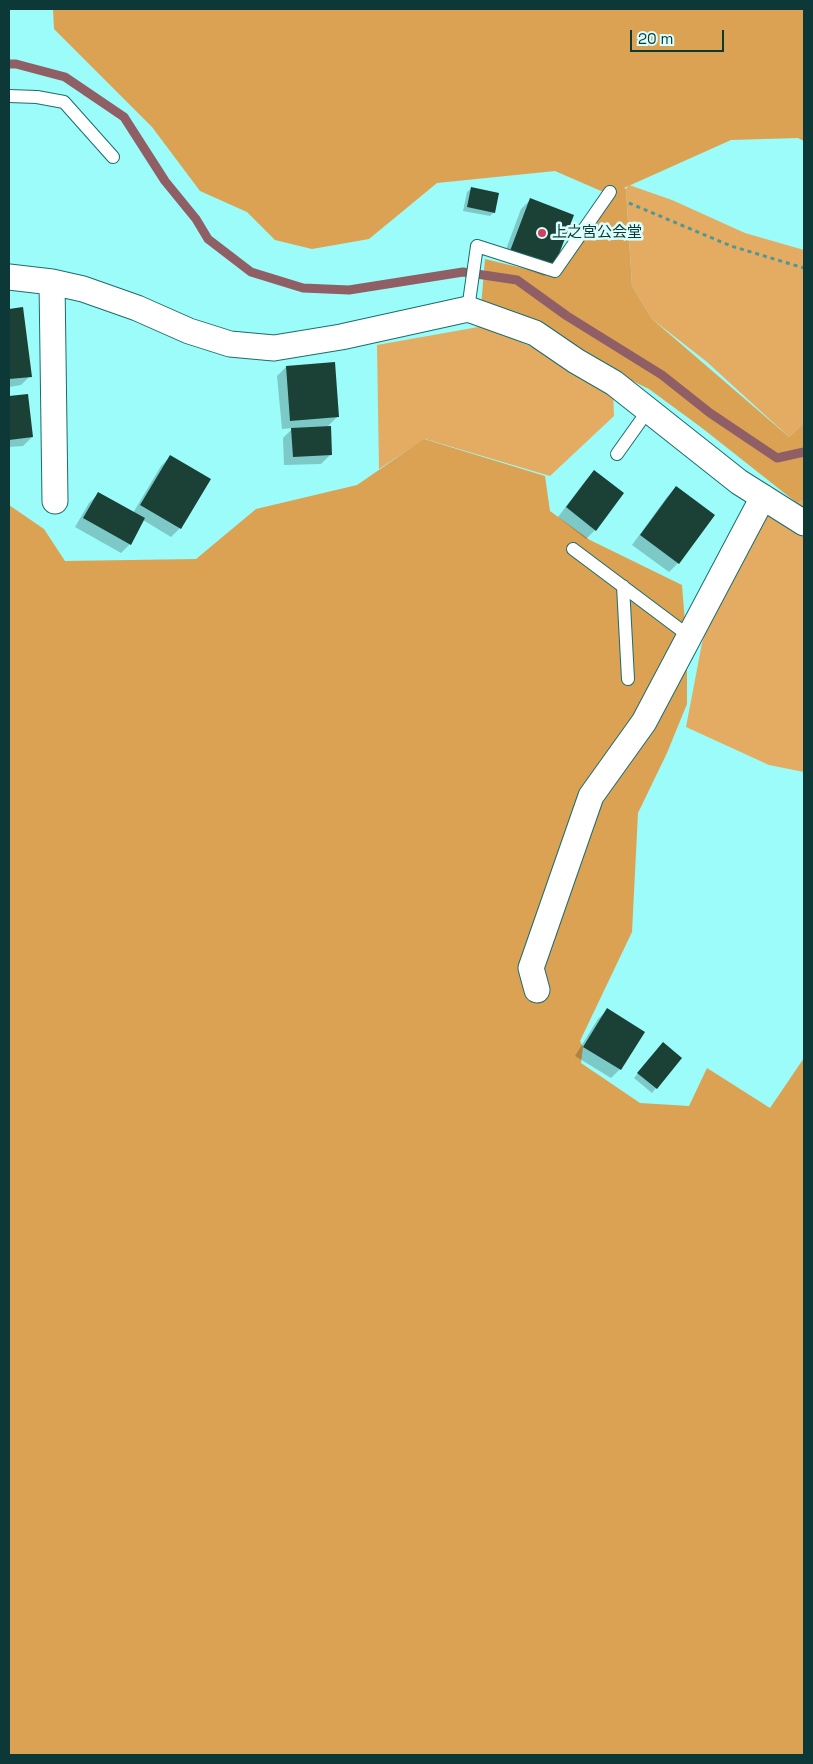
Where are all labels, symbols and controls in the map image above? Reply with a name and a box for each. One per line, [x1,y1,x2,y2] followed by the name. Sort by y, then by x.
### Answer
[633,20,727,52] scale bar
[638,29,673,48] text: 20 m
[552,224,642,242] place label: 上之宮公会堂
[536,227,548,239] marker: 上之宮公会堂

